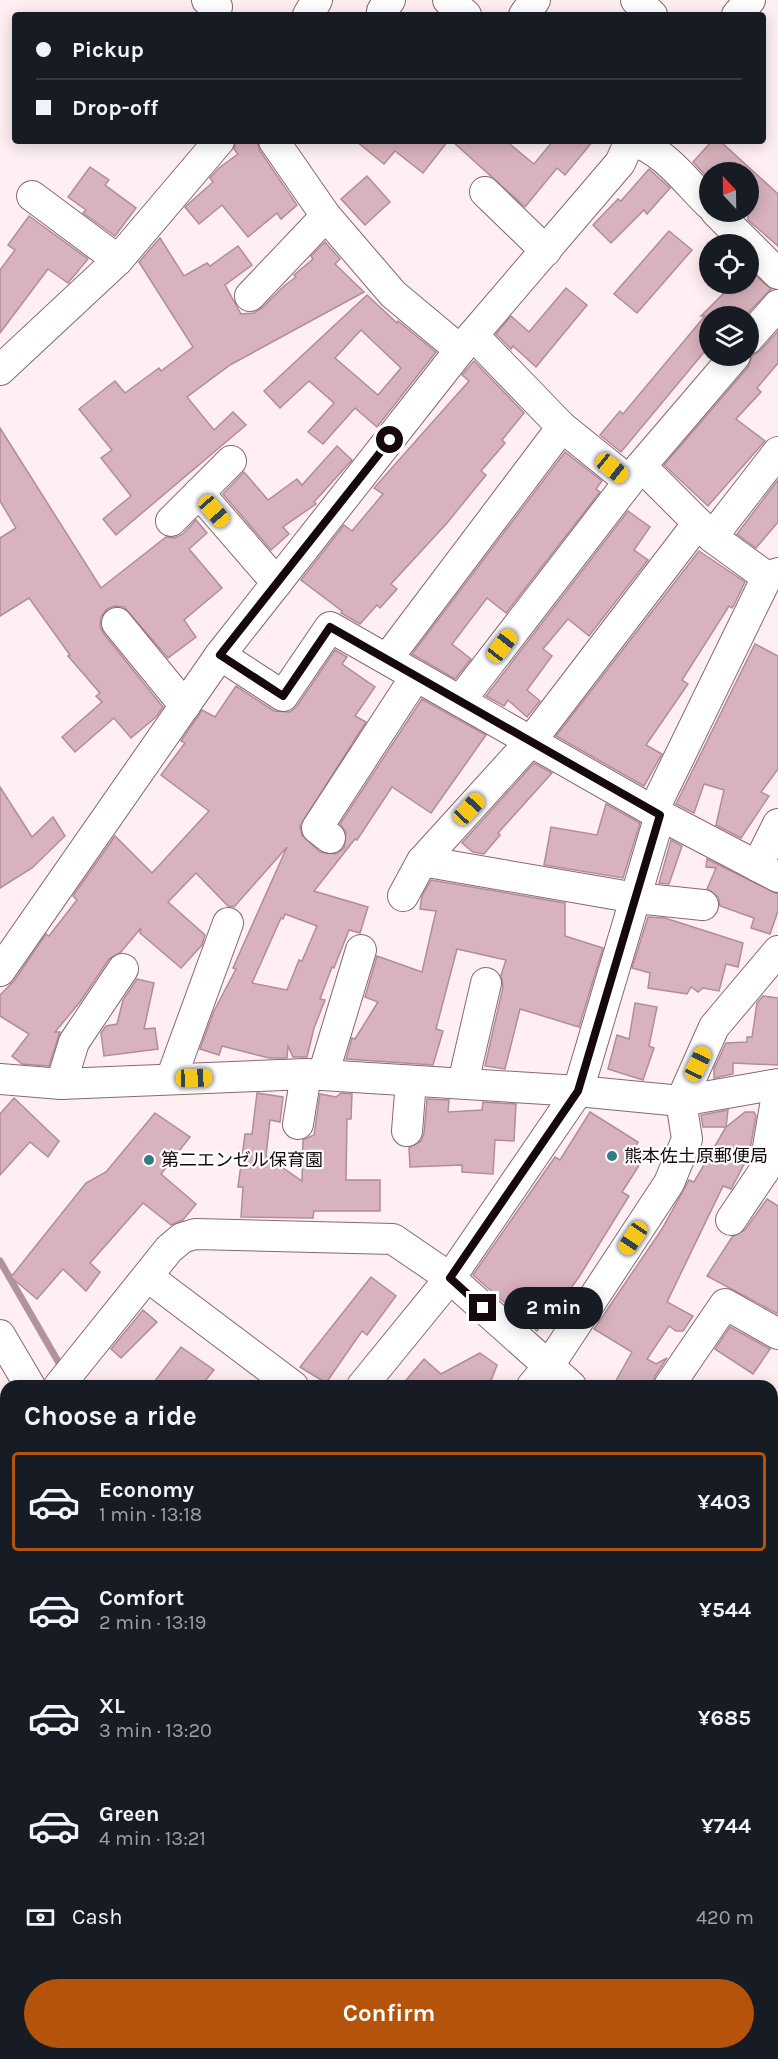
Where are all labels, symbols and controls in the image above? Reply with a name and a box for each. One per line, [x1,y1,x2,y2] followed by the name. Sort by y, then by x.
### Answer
[72,37,144,63] text: Pickup
[72,95,158,121] text: Drop-off
[699,162,759,222] north arrow
[699,162,759,366] map controls
[699,234,759,294] button: locate
[699,306,759,366] button: layers
[376,426,403,453] route start
[592,450,632,486] car
[195,492,233,530] car
[484,626,520,666] car
[450,790,488,828] car
[682,1044,714,1084] car
[176,1068,212,1088] car
[624,1145,768,1167] place label: 熊本佐土原郵便局
[161,1149,323,1171] place label: 第二エンゼル保育園
[605,1149,619,1163] marker: 熊本佐土原郵便局
[142,1153,156,1167] marker: 第二エンゼル保育園
[615,1218,651,1258] car
[504,1287,603,1329] callout: 2 min
[469,1294,496,1321] route end
[526,1296,581,1319] text: 2 min
[24,1400,197,1432] text: Choose a ride
[27,1475,81,1529] icon: car
[99,1477,194,1503] text: Economy
[697,1489,751,1515] text: ¥403
[99,1503,202,1526] text: 1 min · 13:18
[27,1583,81,1637] icon: car
[99,1585,184,1611] text: Comfort
[699,1597,751,1623] text: ¥544
[99,1611,206,1634] text: 2 min · 13:19
[27,1691,81,1745] icon: car
[99,1693,125,1719] text: XL
[698,1705,751,1731] text: ¥685
[99,1719,212,1742] text: 3 min · 13:20
[27,1799,81,1853] icon: car
[99,1801,160,1827] text: Green
[701,1813,751,1839] text: ¥744
[99,1827,206,1850] text: 4 min · 13:21
[24,1901,57,1934] icon: cash
[72,1904,122,1930] text: Cash
[696,1906,754,1929] text: 420 m
[24,1979,754,2048] button: Confirm

